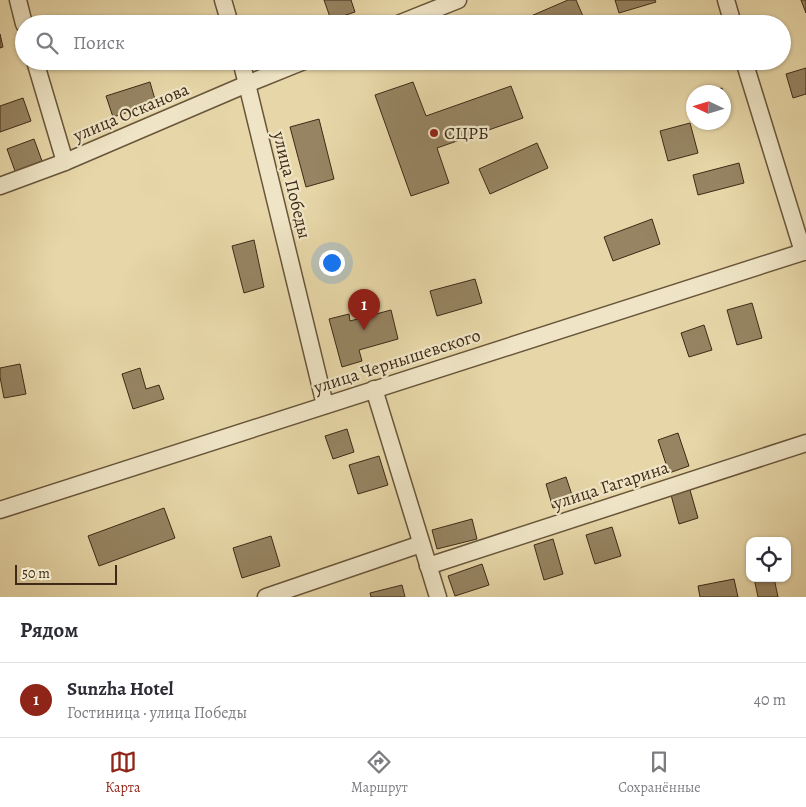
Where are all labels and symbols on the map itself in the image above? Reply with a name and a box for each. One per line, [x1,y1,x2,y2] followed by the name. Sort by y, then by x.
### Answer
[69,77,193,148] street label: улица Осканова
[686,85,731,130] north arrow
[444,121,489,145] place label: СЦРБ
[428,127,440,139] marker: СЦРБ
[267,128,317,241] street label: улица Победы
[319,250,345,276] your location
[348,289,380,330] pin: 1
[310,323,483,400] street label: улица Чернышевского
[549,455,673,515] street label: улица Гагарина
[15,562,118,585] scale bar

